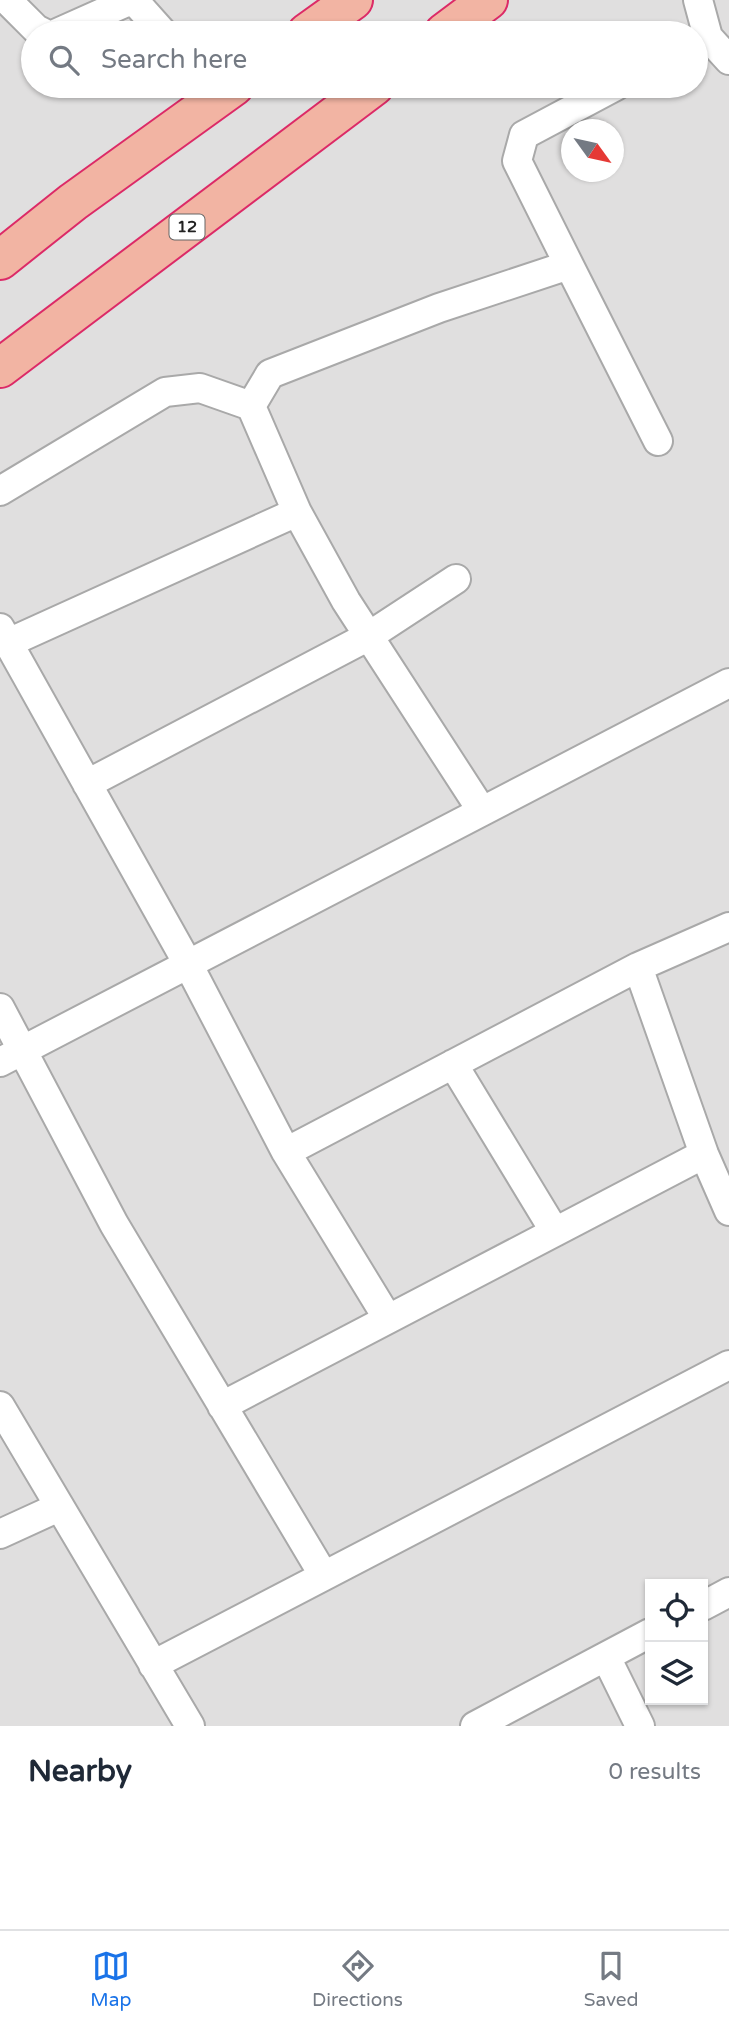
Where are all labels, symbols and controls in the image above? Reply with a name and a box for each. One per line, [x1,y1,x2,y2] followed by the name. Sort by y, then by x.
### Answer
[21,21,708,98] search box
[45,41,83,79] icon: search
[101,44,247,75] text: Search here
[561,119,624,182] north arrow
[170,215,204,240] road number: 12
[645,1579,708,1705] map controls
[645,1579,708,1642] button: locate
[645,1642,708,1705] button: layers
[28,1753,132,1790] text: Nearby
[608,1758,701,1786] text: 0 results
[90,1947,131,2011] tab: Map
[312,1947,403,2011] tab: Directions
[584,1947,639,2011] tab: Saved

